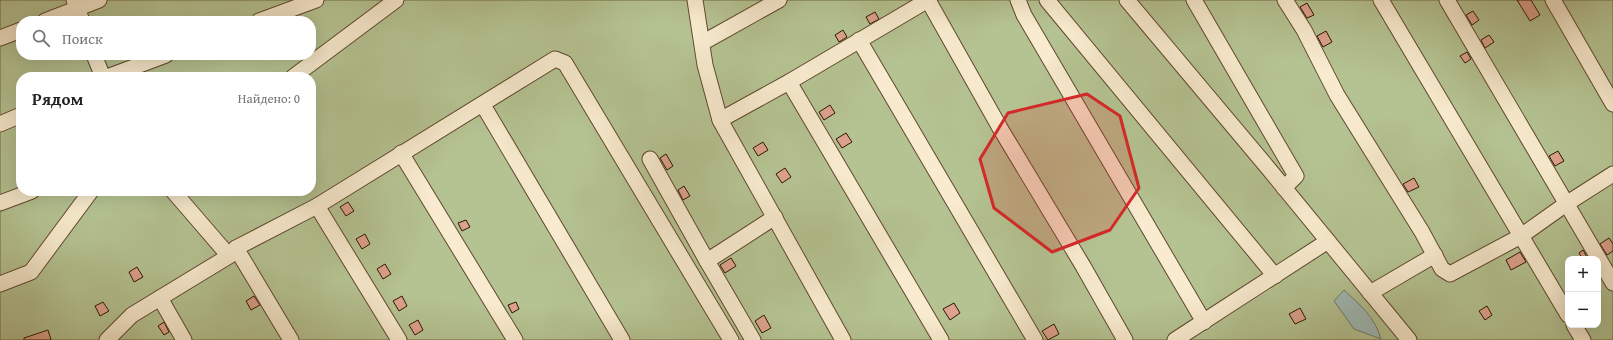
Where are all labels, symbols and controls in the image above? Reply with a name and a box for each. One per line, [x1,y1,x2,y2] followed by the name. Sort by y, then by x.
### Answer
[16,16,316,60] search box
[30,27,52,49] icon: search
[62,28,103,49] text: Поиск
[32,86,83,111] text: Рядом
[238,89,300,108] text: Найдено: 0
[1565,256,1601,328] map controls
[1565,256,1601,292] button: +
[1565,292,1601,328] button: −

